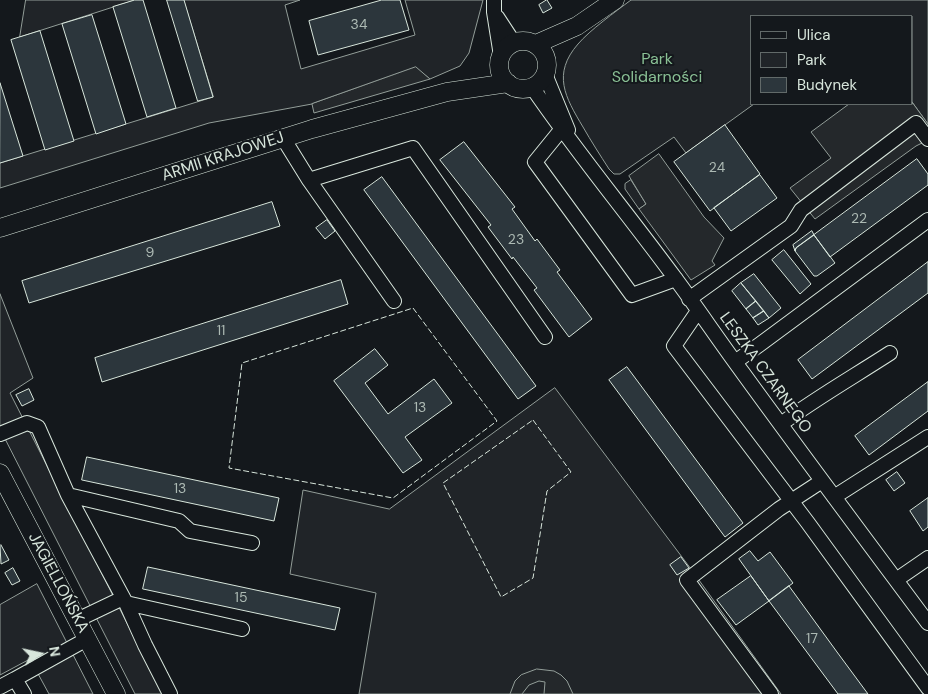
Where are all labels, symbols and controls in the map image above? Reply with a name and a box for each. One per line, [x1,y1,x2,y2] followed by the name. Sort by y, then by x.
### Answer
[750,15,913,105] legend
[351,17,367,33] house number: 34
[797,25,831,45] text: Ulica
[612,50,702,88] park label: Park Solidarności
[797,50,827,70] text: Park
[797,75,857,95] text: Budynek
[159,128,287,186] street label: ARMII KRAJOWEJ
[709,160,725,176] house number: 24
[851,211,867,227] house number: 22
[508,232,524,248] house number: 23
[146,245,154,261] house number: 9
[715,309,815,437] street label: LESZKA CZARNEGO
[217,323,225,339] house number: 11
[414,400,426,416] house number: 13
[174,481,186,497] house number: 13
[23,530,93,636] street label: JAGIELLOŃSKA
[235,590,247,606] house number: 15
[15,629,65,679] north arrow
[806,631,818,647] house number: 17
[45,645,65,658] text: N

